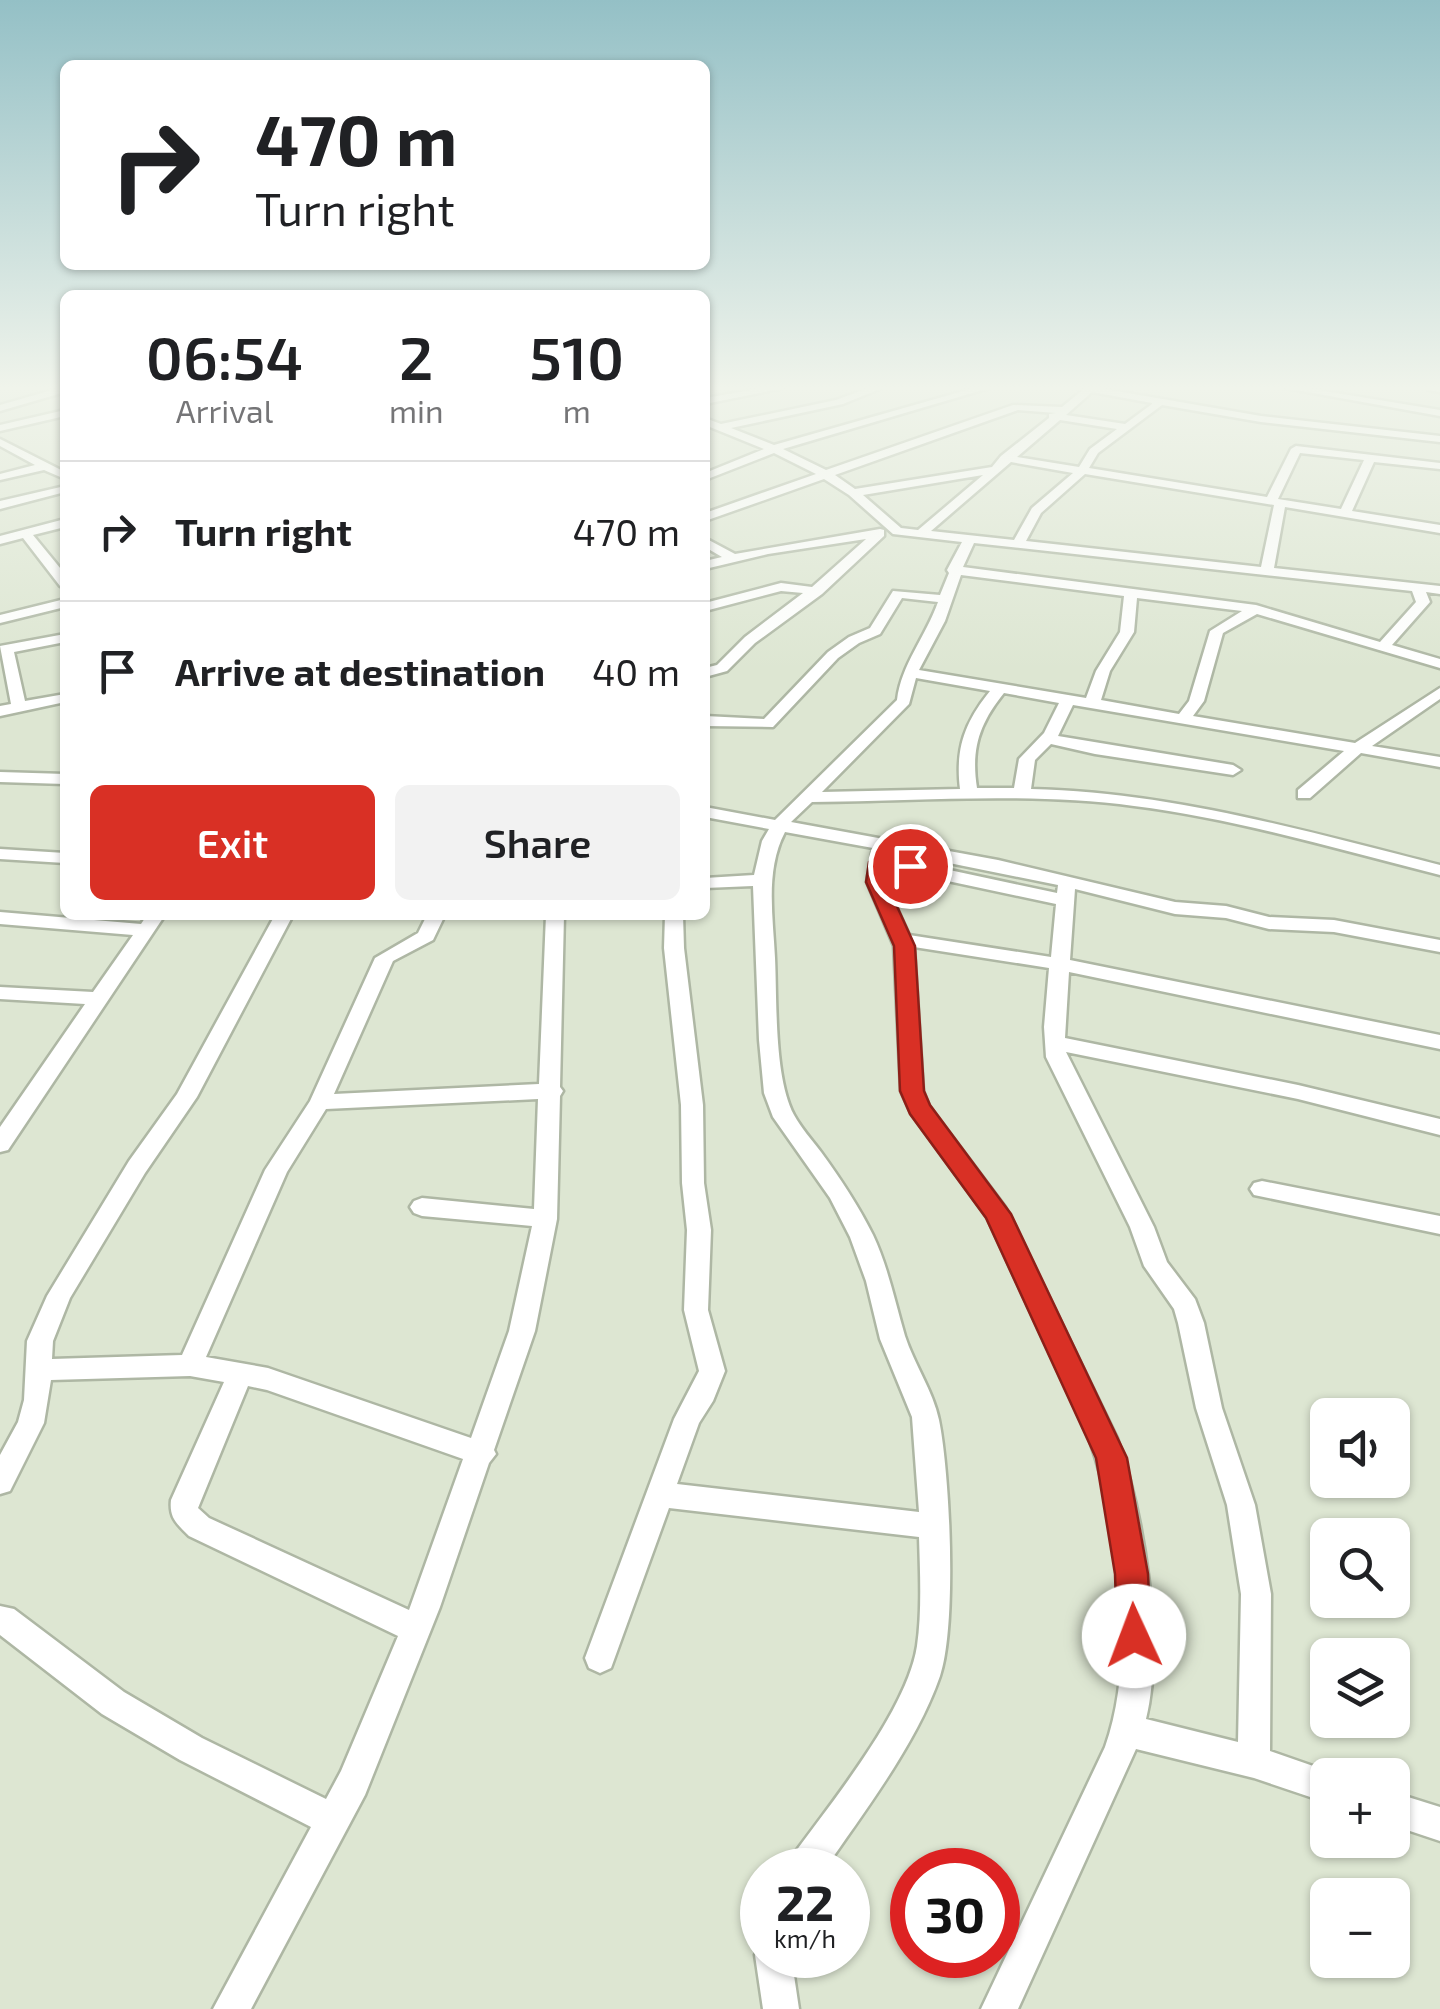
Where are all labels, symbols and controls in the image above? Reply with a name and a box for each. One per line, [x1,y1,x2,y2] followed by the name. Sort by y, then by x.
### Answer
[255,96,458,180] text: 470 m
[90,100,220,230] icon: right
[255,181,455,235] text: Turn right
[146,320,303,392] text: 06:54
[399,320,433,392] text: 2
[529,320,624,392] text: 510
[176,391,273,429] text: Arrival
[389,391,443,429] text: min
[563,391,591,429] text: m
[90,504,145,559] icon: right
[175,508,352,554] text: Turn right
[572,508,680,554] text: 470 m
[90,644,145,699] icon: arrive
[175,648,545,694] text: Arrive at destination
[592,648,680,694] text: 40 m
[90,785,375,900] button: Exit
[395,785,680,900] button: Share
[868,824,953,909] pin
[883,839,938,894] icon: arrive
[1310,1398,1410,1978] map controls
[1310,1398,1410,1498] button: sound
[1310,1518,1410,1618] button: search
[1082,1584,1186,1688] position arrow
[1310,1638,1410,1738] button: layers
[1310,1758,1410,1858] button: +
[890,1848,1020,1978] speed limit sign: 30
[776,1871,834,1931] text: 22
[1310,1878,1410,1978] button: −
[774,1923,836,1953] text: km/h

